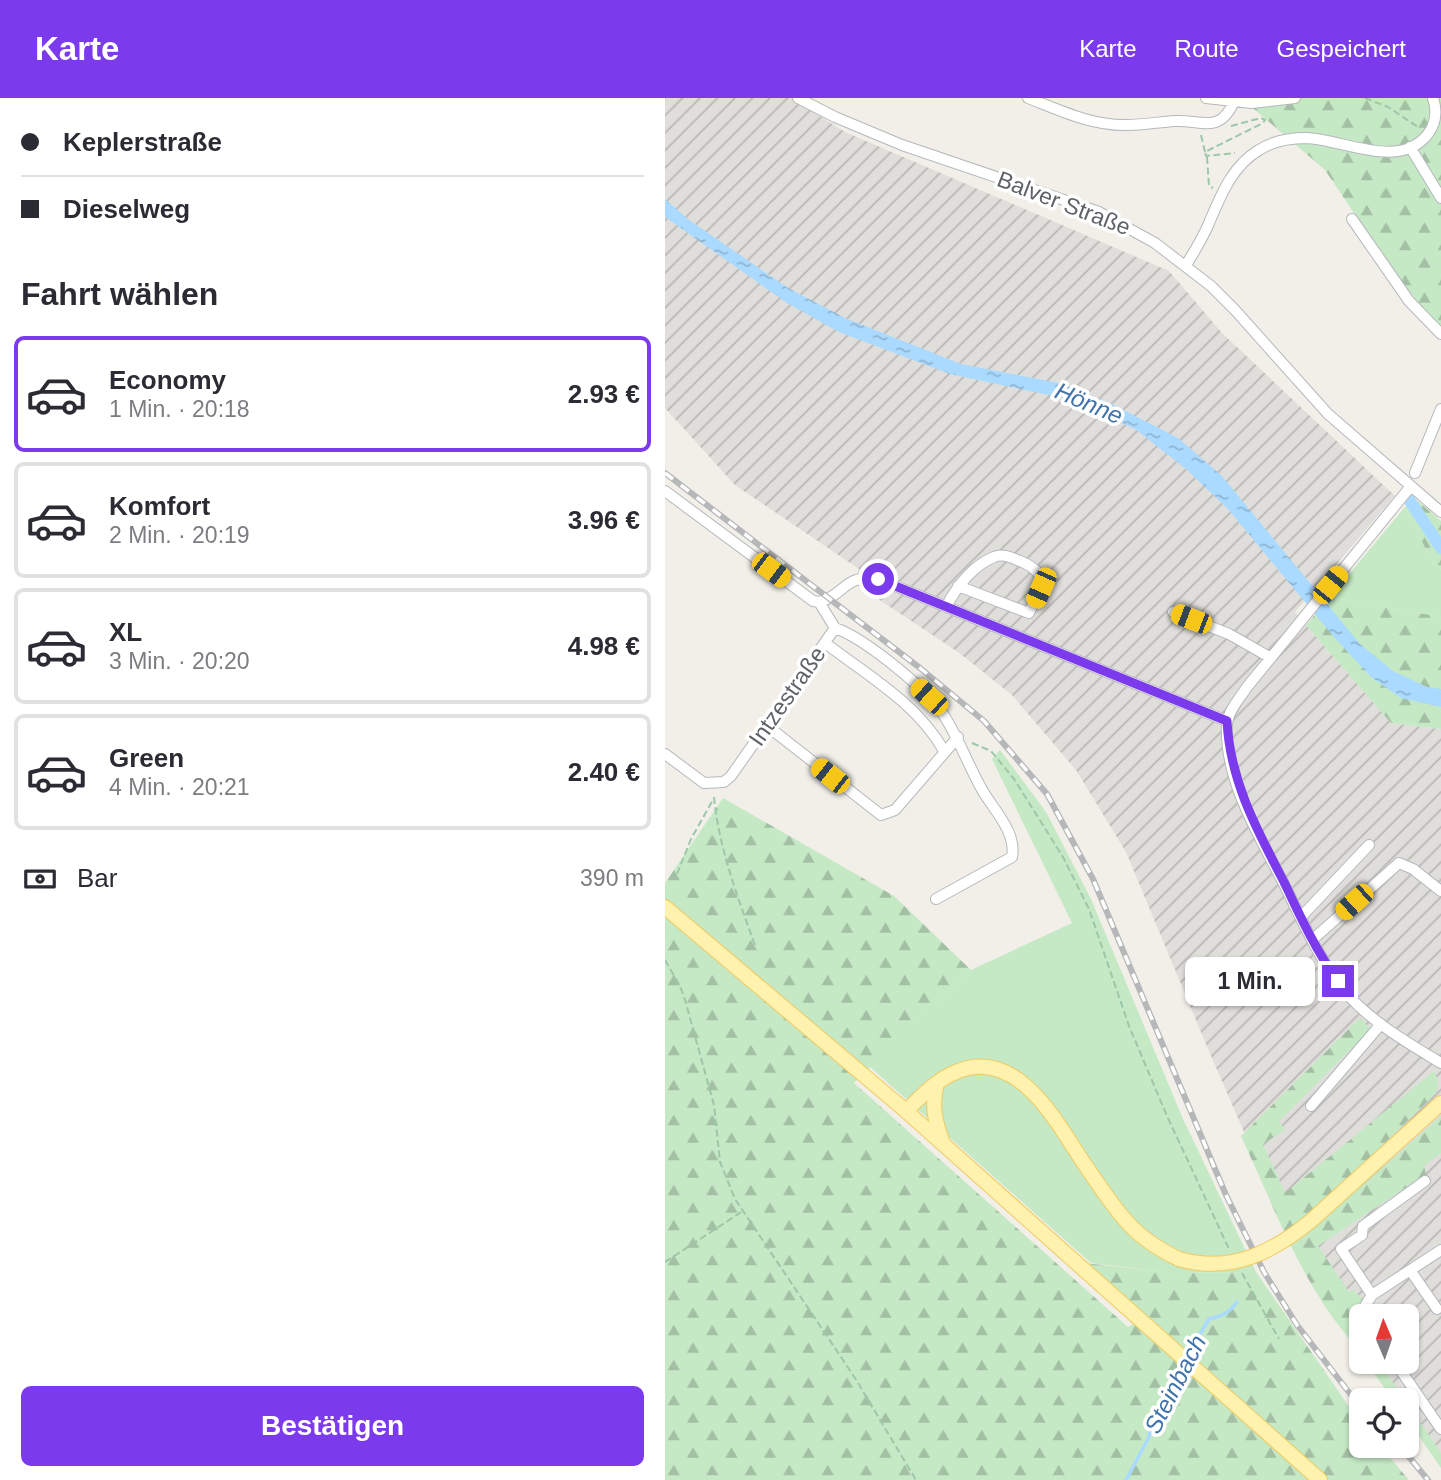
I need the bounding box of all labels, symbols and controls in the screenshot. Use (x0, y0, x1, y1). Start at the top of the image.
text: Karte (35, 30, 119, 67)
text: Karte (1079, 35, 1137, 62)
text: Route (1175, 35, 1239, 62)
text: Gespeichert (1277, 35, 1406, 62)
text: Keplerstraße (63, 127, 222, 157)
street label: Balver Straße (994, 166, 1134, 240)
text: Dieselweg (63, 194, 190, 224)
text: Fahrt wählen (21, 276, 218, 312)
icon: car (25, 363, 88, 426)
text: Economy (109, 365, 226, 395)
water label: Hönne (1051, 377, 1127, 429)
text: 2.93 € (568, 379, 640, 409)
text: 1 Min. · 20:18 (109, 396, 250, 422)
icon: car (25, 489, 88, 552)
text: Komfort (109, 491, 210, 521)
text: 3.96 € (568, 505, 640, 535)
text: 2 Min. · 20:19 (109, 522, 250, 548)
car (748, 549, 795, 591)
car (1309, 562, 1352, 608)
route start (862, 563, 894, 595)
car (1023, 565, 1060, 611)
car (1168, 602, 1215, 636)
icon: car (25, 615, 88, 678)
text: XL (109, 617, 142, 647)
text: 4.98 € (568, 631, 640, 661)
street label: Intzestraße (743, 641, 831, 751)
text: 3 Min. · 20:20 (109, 648, 250, 674)
car (907, 675, 952, 719)
icon: car (25, 741, 88, 804)
text: Green (109, 743, 184, 773)
car (807, 755, 854, 797)
text: 2.40 € (568, 757, 640, 787)
text: 4 Min. · 20:21 (109, 774, 250, 800)
icon: cash (21, 860, 59, 898)
text: Bar (77, 863, 117, 893)
text: 390 m (580, 865, 644, 891)
car (1332, 880, 1377, 924)
callout: 1 Min. (1184, 956, 1313, 1006)
route end (1322, 965, 1354, 997)
text: 1 Min. (1217, 968, 1283, 994)
north arrow (1349, 1304, 1419, 1374)
map controls (1349, 1304, 1419, 1458)
water label: Steinbach (1139, 1330, 1211, 1438)
button: Bestätigen (21, 1386, 644, 1466)
button: locate (1349, 1388, 1419, 1458)

